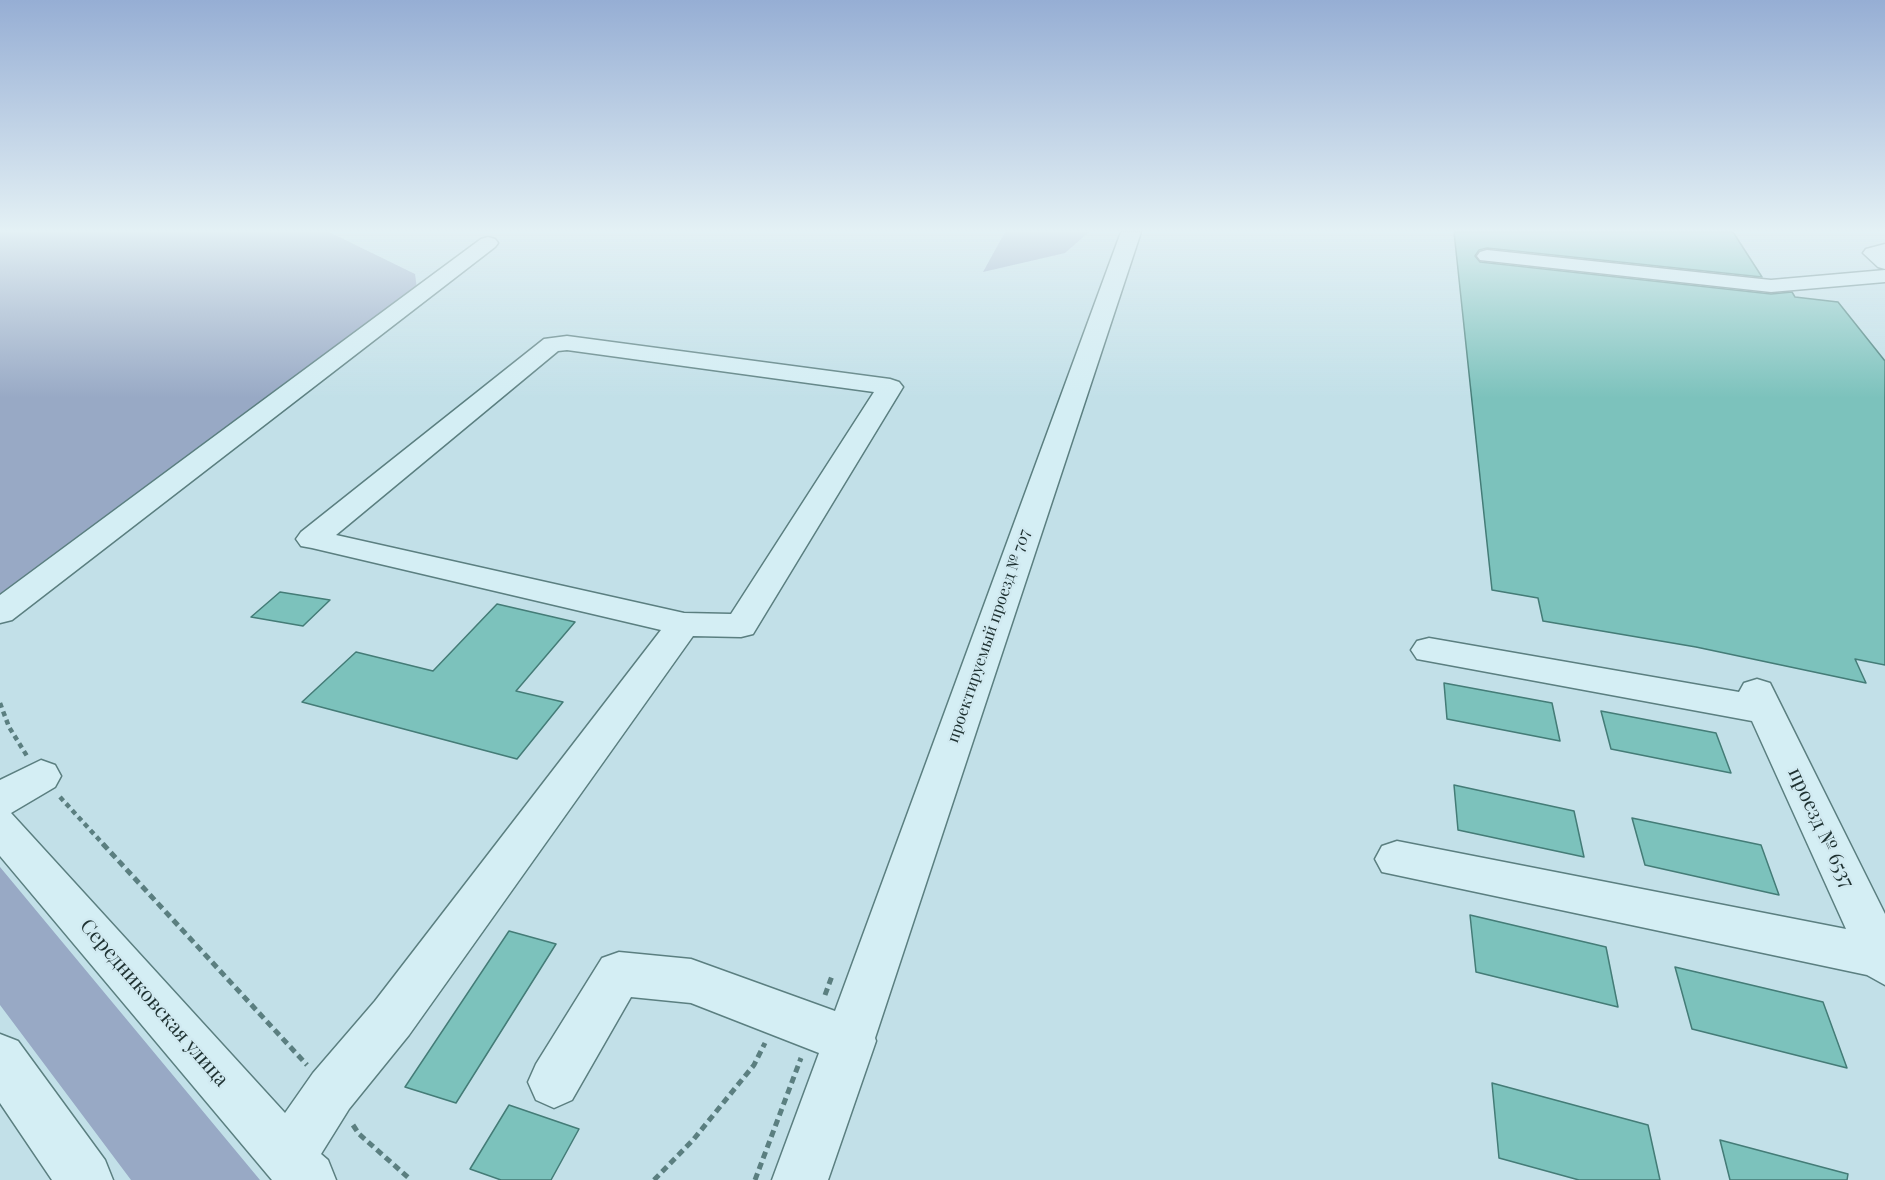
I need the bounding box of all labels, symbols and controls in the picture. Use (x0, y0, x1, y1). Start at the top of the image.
street label: проектируемый проезд № 707 (943, 527, 1035, 745)
street label: проезд № 6537 (1783, 764, 1859, 892)
street label: Середниковская улица (75, 914, 233, 1092)

